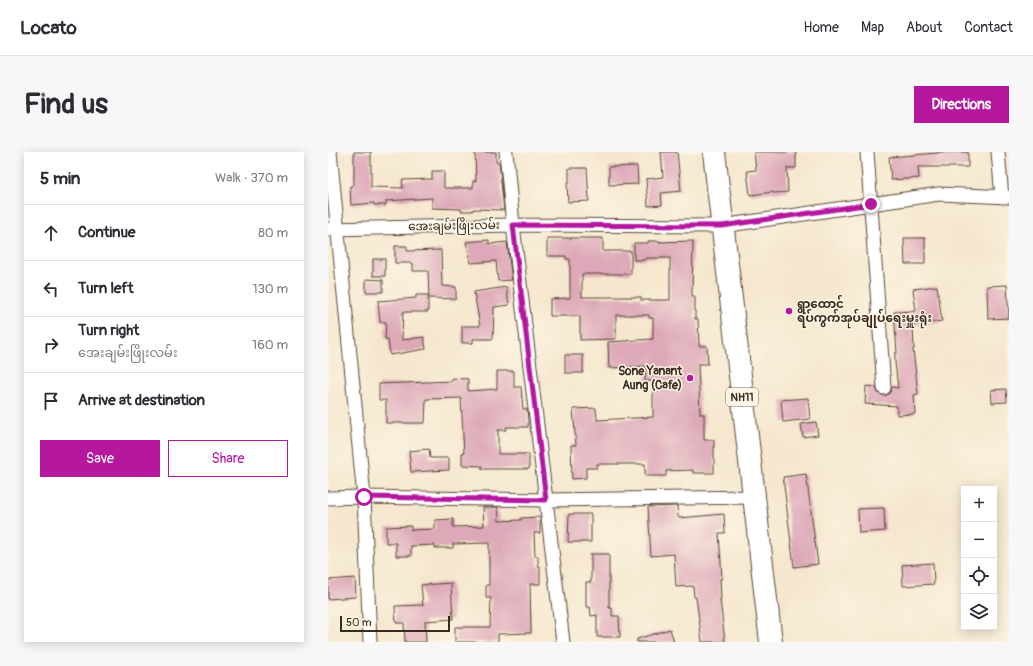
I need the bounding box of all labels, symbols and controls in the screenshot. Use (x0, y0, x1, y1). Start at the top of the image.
text: Locato (20, 16, 77, 40)
text: Home (804, 19, 839, 36)
text: Map (861, 19, 884, 36)
text: About (906, 19, 942, 36)
text: Contact (964, 19, 1013, 36)
button: Directions (914, 86, 1009, 123)
text: Find us (24, 87, 108, 122)
text: 5 min (40, 168, 80, 189)
text: Walk · 370 m (215, 170, 288, 186)
route end (862, 195, 880, 213)
street label: အေးချမ်းဖြိုးလမ်း (408, 216, 500, 236)
icon: ahead (40, 222, 62, 244)
text: Continue (78, 223, 136, 242)
text: 80 m (258, 225, 288, 241)
icon: left (40, 278, 62, 300)
text: Turn left (78, 279, 134, 298)
text: 130 m (252, 281, 288, 297)
place label: ရွာထောင် ရပ်ကွက်အုပ်ချုပ်ရေးမှူးရုံး (797, 294, 932, 329)
marker: ရွာထောင် ရပ်ကွက်အုပ်ချုပ်ရေးမှူးရုံး (784, 306, 794, 316)
text: Turn right (78, 321, 139, 340)
icon: right (40, 334, 62, 356)
text: 160 m (252, 337, 288, 353)
text: အေးချမ်းဖြိုးလမ်း (78, 345, 177, 361)
place label: Sone Yanant Aung (Cafe) (618, 364, 683, 393)
marker: Sone Yanant Aung (Cafe) (685, 373, 695, 383)
road number: NH11 (726, 388, 758, 406)
icon: arrive (40, 390, 62, 412)
text: Arrive at destination (78, 391, 205, 410)
button: Save (40, 440, 160, 477)
button: Share (168, 440, 288, 477)
map controls (961, 486, 997, 630)
button: + (961, 486, 997, 522)
route start (355, 488, 373, 506)
button: − (961, 522, 997, 558)
button: locate (961, 558, 997, 594)
button: layers (961, 594, 997, 630)
scale bar (340, 614, 450, 633)
text: 50 m (346, 616, 372, 629)

